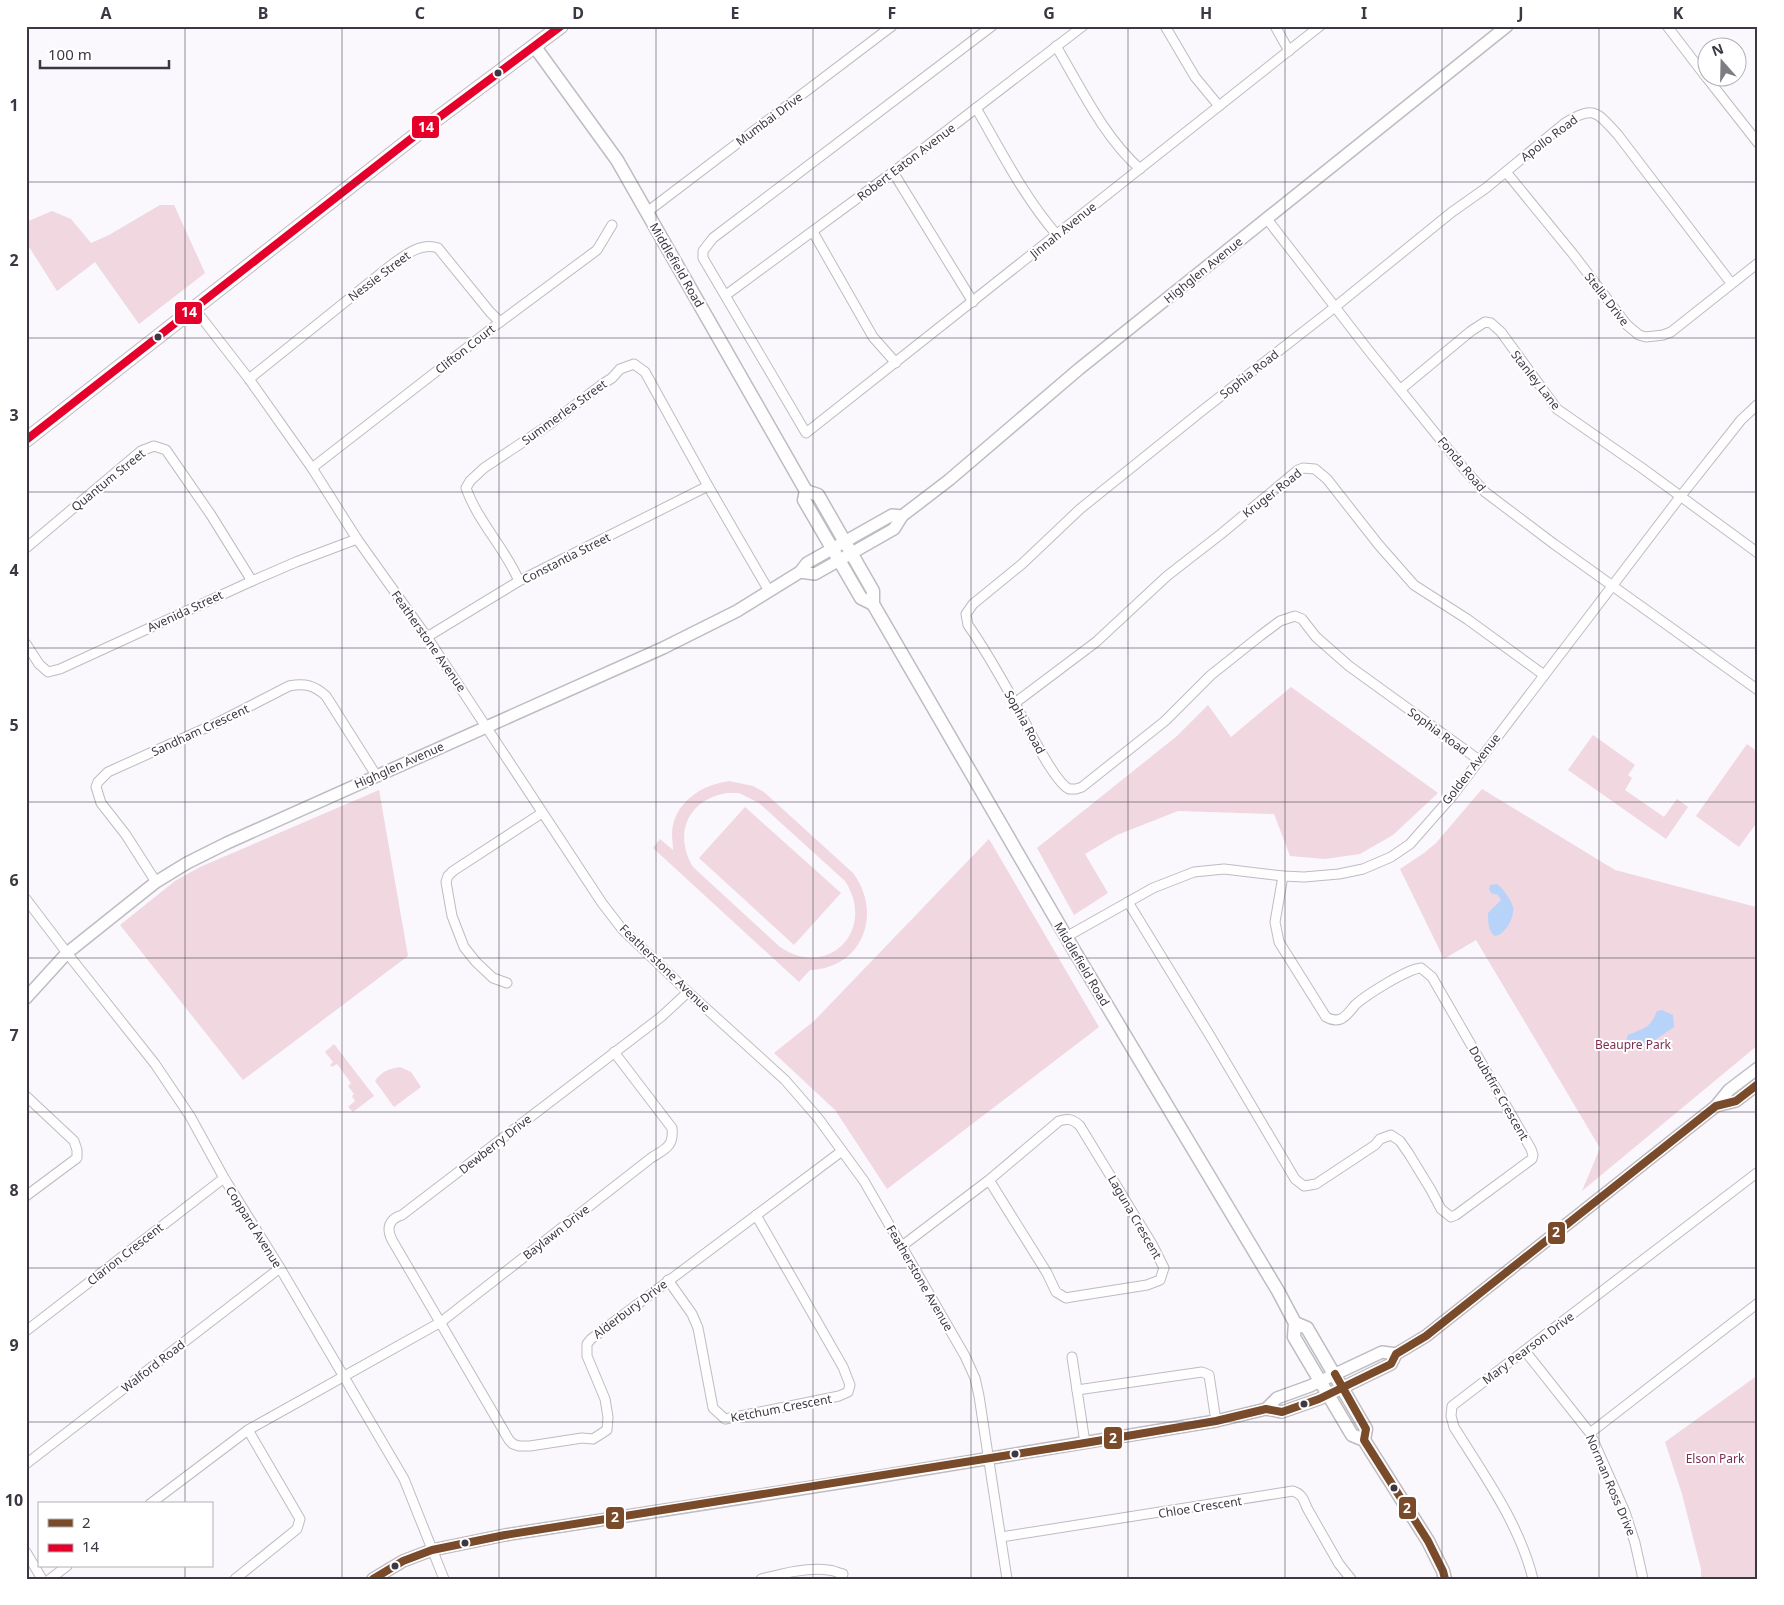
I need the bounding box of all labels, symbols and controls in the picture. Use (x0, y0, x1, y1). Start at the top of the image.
text: A (100, 2, 112, 24)
text: B (258, 2, 268, 24)
text: C (415, 2, 425, 24)
text: D (572, 2, 584, 24)
text: E (731, 2, 740, 24)
text: F (888, 2, 896, 24)
text: G (1043, 2, 1055, 24)
text: H (1200, 2, 1212, 24)
text: I (1361, 2, 1367, 24)
text: J (1516, 2, 1524, 24)
text: K (1673, 2, 1684, 24)
scale bar (40, 38, 169, 70)
north arrow (1696, 38, 1746, 88)
text: N (1709, 38, 1726, 60)
text: 100 m (48, 44, 92, 64)
unlabelled marker (493, 68, 503, 78)
street label: Mumbai Drive (732, 88, 806, 150)
text: 1 (9, 94, 19, 116)
street label: Apollo Road (1517, 111, 1581, 165)
line badge: 14 (411, 115, 440, 139)
text: 14 (418, 117, 434, 136)
street label: Robert Eaton Avenue (853, 119, 959, 205)
street label: Jinnah Avenue (1026, 198, 1100, 263)
street label: Middlefield Road (646, 220, 708, 310)
street label: Highglen Avenue (1160, 233, 1246, 307)
street label: Nessie Street (344, 247, 414, 305)
text: 2 (9, 249, 19, 271)
street label: Stella Drive (1581, 269, 1633, 329)
line badge: 14 (174, 301, 203, 325)
text: 14 (181, 302, 197, 321)
street label: Clifton Court (432, 320, 499, 378)
unlabelled marker (153, 332, 163, 342)
street label: Sophia Road (1216, 346, 1282, 402)
street label: Stanley Lane (1507, 347, 1565, 413)
street label: Summerlea Street (518, 375, 611, 449)
text: 3 (9, 404, 19, 426)
street label: Fonda Road (1434, 433, 1490, 495)
street label: Quantum Street (67, 444, 149, 515)
street label: Kruger Road (1239, 464, 1305, 522)
street label: Constantia Street (519, 528, 614, 588)
text: 4 (9, 559, 19, 581)
street label: Avenida Street (144, 586, 226, 636)
street label: Featherstone Avenue (388, 587, 471, 695)
street label: Sophia Road (1000, 687, 1050, 757)
street label: Sandham Crescent (149, 700, 252, 760)
street label: Sophia Road (1405, 703, 1471, 759)
text: 5 (9, 714, 19, 736)
street label: Golden Avenue (1438, 730, 1504, 808)
street label: Highglen Avenue (351, 737, 447, 792)
text: 6 (9, 869, 19, 891)
street label: Middlefield Road (1050, 919, 1114, 1009)
street label: Featherstone Avenue (616, 920, 714, 1016)
text: 7 (9, 1024, 19, 1046)
park label: Beaupre Park (1595, 1036, 1672, 1053)
street label: Doubtfire Crescent (1465, 1043, 1533, 1144)
street label: Dewberry Drive (455, 1110, 535, 1178)
street label: Laguna Crescent (1104, 1172, 1166, 1263)
text: 8 (9, 1179, 19, 1201)
street label: Coppard Avenue (222, 1183, 286, 1271)
street label: Baylawn Drive (519, 1200, 593, 1263)
street label: Clarion Crescent (83, 1218, 167, 1289)
line badge: 2 (1547, 1221, 1566, 1245)
street label: Featherstone Avenue (883, 1222, 957, 1334)
text: 2 (1552, 1222, 1560, 1241)
street label: Alderbury Drive (590, 1275, 671, 1342)
street label: Mary Pearson Drive (1479, 1308, 1578, 1388)
text: 9 (9, 1334, 19, 1356)
street label: Walford Road (118, 1336, 188, 1396)
street label: Ketchum Crescent (729, 1390, 834, 1426)
unlabelled marker (1299, 1399, 1309, 1409)
line badge: 2 (1103, 1426, 1123, 1450)
text: 2 (1109, 1428, 1117, 1447)
street label: Norman Ross Drive (1582, 1432, 1640, 1539)
unlabelled marker (1010, 1449, 1020, 1459)
park label: Elson Park (1686, 1450, 1745, 1467)
unlabelled marker (1389, 1483, 1399, 1493)
text: 10 (5, 1489, 23, 1511)
street label: Chloe Crescent (1157, 1492, 1244, 1522)
line badge: 2 (1398, 1496, 1417, 1520)
text: 2 (1403, 1498, 1411, 1517)
legend (38, 1502, 212, 1568)
line badge: 2 (605, 1506, 625, 1530)
text: 2 (611, 1507, 619, 1526)
text: 2 (82, 1512, 91, 1532)
text: 14 (82, 1536, 100, 1556)
unlabelled marker (460, 1538, 470, 1548)
unlabelled marker (390, 1561, 400, 1571)

